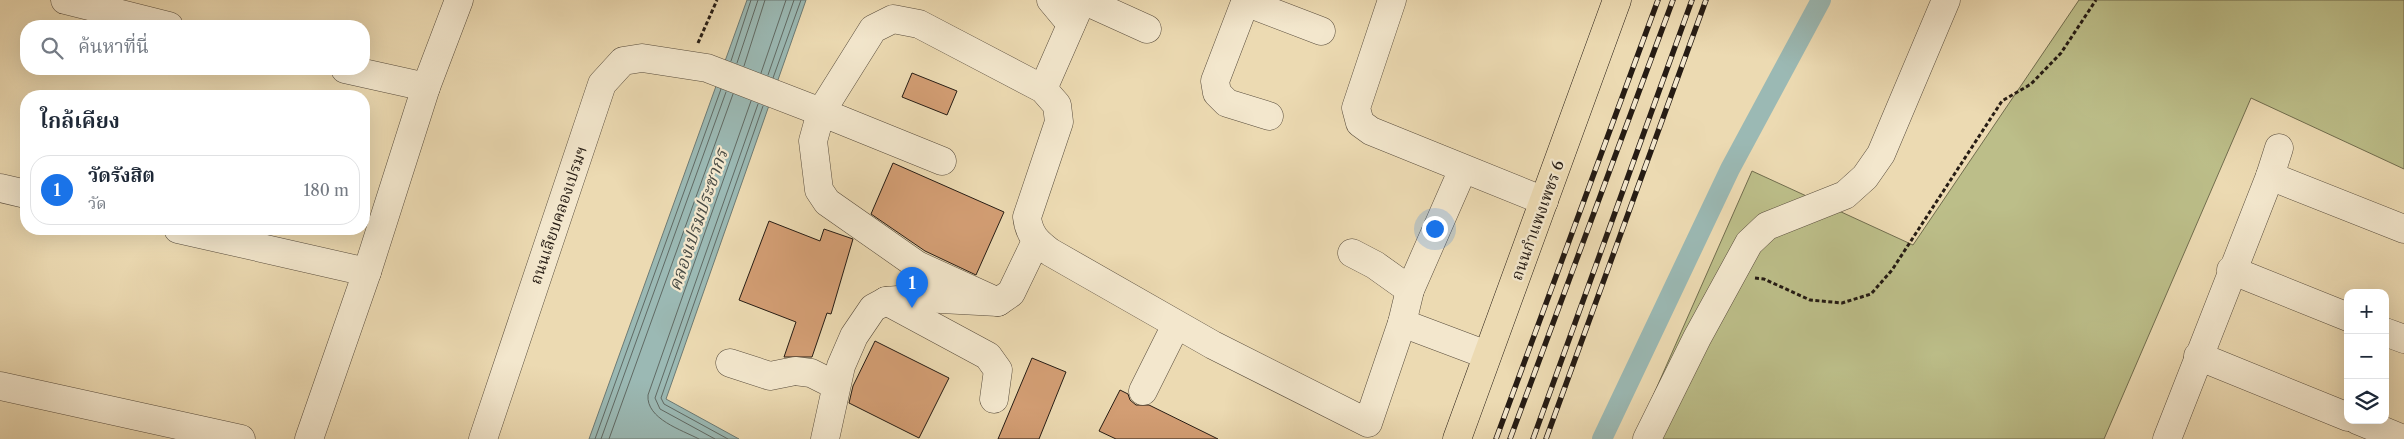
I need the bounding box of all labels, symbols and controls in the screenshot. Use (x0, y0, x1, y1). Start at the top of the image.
search box (20, 20, 370, 75)
icon: search (38, 34, 66, 62)
text: ค้นหาที่นี่ (78, 35, 149, 58)
text: ใกล้เคียง (40, 108, 120, 133)
street label: ถนนเลียบคลองเปรมฯ (525, 143, 591, 287)
water label: คลองเปรมประชากร (663, 144, 733, 294)
street label: ถนนกำแพงเพชร 6 (1506, 157, 1568, 283)
text: วัดรังสิต (88, 164, 155, 187)
text: 1 (53, 180, 61, 200)
text: 180 m (303, 180, 349, 200)
text: วัด (88, 193, 107, 213)
your location (1422, 216, 1448, 242)
pin: 1 (896, 267, 928, 308)
map controls (2344, 289, 2389, 424)
button: + (2344, 289, 2389, 334)
button: − (2344, 334, 2389, 379)
button: layers (2344, 379, 2389, 424)

